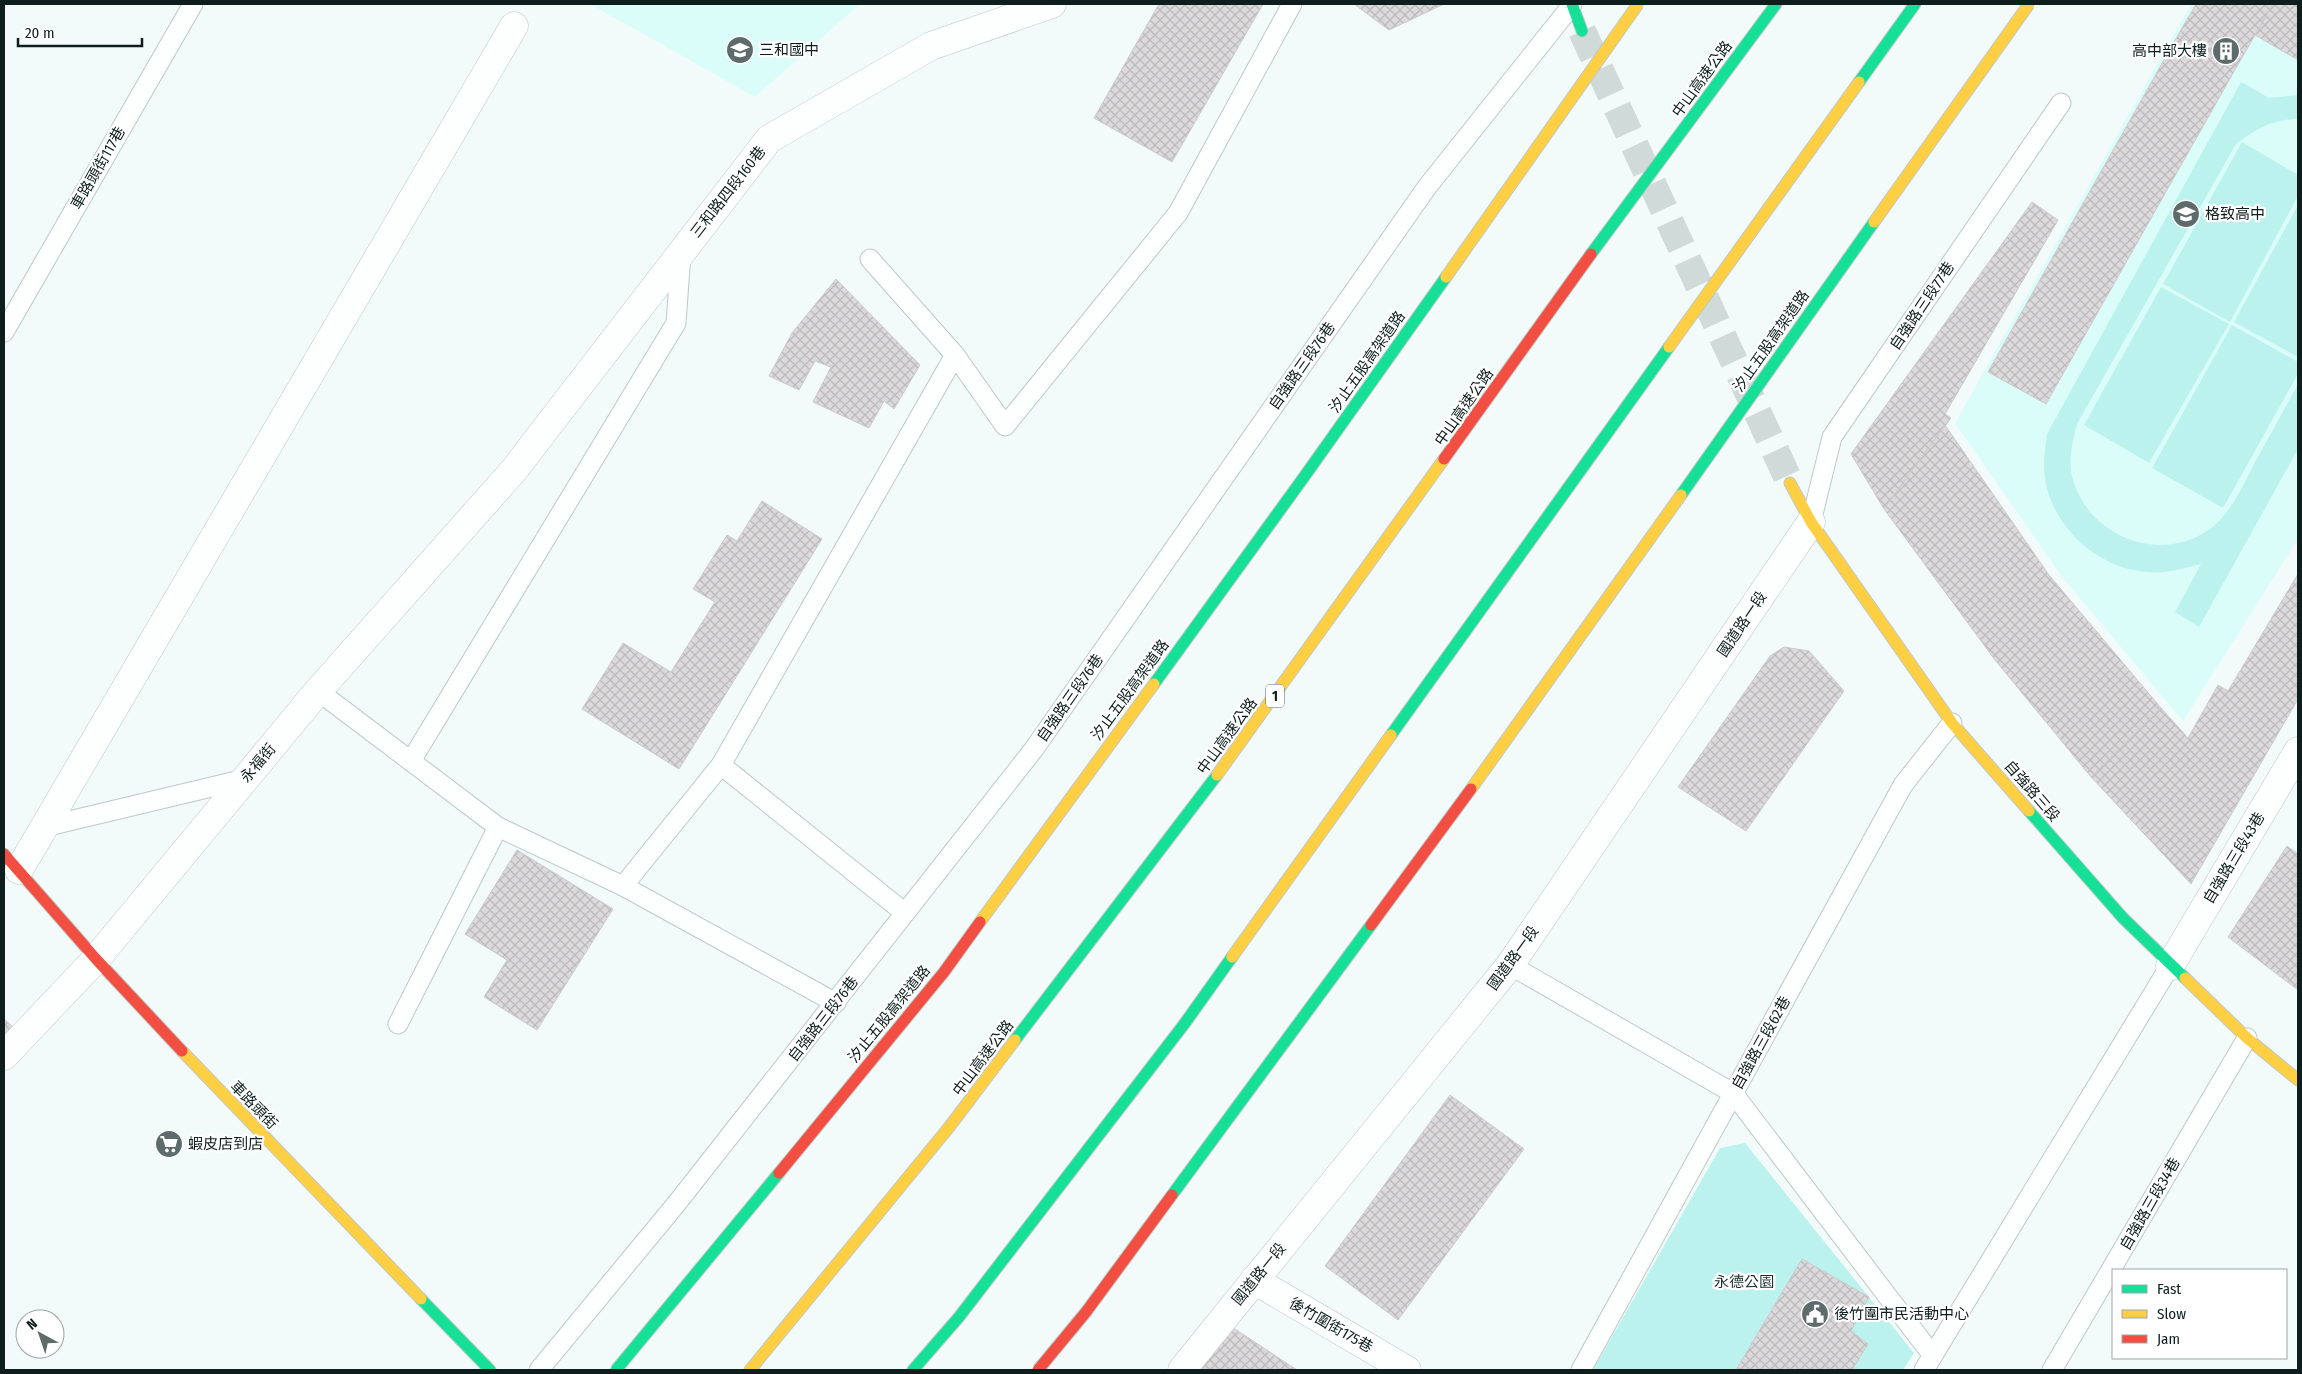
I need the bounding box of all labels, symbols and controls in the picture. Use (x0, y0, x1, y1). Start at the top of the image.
scale bar (18, 15, 141, 47)
text: 20 m (25, 24, 55, 42)
school or university icon: 三和國中 (725, 35, 755, 65)
building icon: 高中部大樓 (2211, 36, 2241, 66)
street label: 中山高速公路 (1668, 37, 1736, 121)
place label: 三和國中 (759, 41, 819, 59)
place label: 高中部大樓 (2132, 42, 2207, 60)
street label: 車路頭街117巷 (67, 123, 129, 213)
street label: 三和路四段160巷 (687, 143, 769, 241)
school or university icon: 格致高中 (2171, 199, 2201, 229)
place label: 格致高中 (2205, 205, 2265, 223)
street label: 自強路三段77巷 (1886, 259, 1958, 353)
street label: 汐止五股高架道路 (1729, 287, 1813, 395)
street label: 汐止五股高架道路 (1325, 308, 1409, 416)
street label: 自強路三段76巷 (1265, 319, 1339, 413)
street label: 中山高速公路 (1431, 365, 1497, 449)
street label: 國道路一段 (1714, 588, 1770, 660)
street label: 汐止五股高架道路 (1087, 636, 1173, 744)
street label: 自強路三段76巷 (1033, 651, 1107, 745)
road number: 1 (1266, 684, 1284, 708)
street label: 中山高速公路 (1193, 694, 1261, 778)
street label: 永福街 (237, 740, 279, 786)
street label: 自強路三段 (2001, 757, 2063, 825)
street label: 自強路三段43巷 (2200, 809, 2268, 907)
street label: 國道路一段 (1484, 922, 1542, 994)
street label: 汐止五股高架道路 (844, 962, 934, 1066)
street label: 自強路三段76巷 (784, 973, 862, 1065)
street label: 自強路三段62巷 (1728, 993, 1794, 1093)
street label: 中山高速公路 (949, 1017, 1017, 1099)
street label: 車路頭街 (227, 1077, 281, 1133)
supermarket icon: 蝦皮店到店 (154, 1129, 184, 1159)
place label: 蝦皮店到店 (188, 1135, 263, 1153)
street label: 自強路三段34巷 (2116, 1154, 2184, 1254)
street label: 國道路一段 (1228, 1239, 1290, 1309)
legend (2112, 1269, 2287, 1359)
park label: 永德公園 (1714, 1273, 1774, 1291)
text: Fast (2157, 1280, 2181, 1298)
street label: 後竹圍街175巷 (1286, 1294, 1376, 1356)
public building icon: 後竹圍市民活動中心 (1800, 1299, 1830, 1329)
place label: 後竹圍市民活動中心 (1834, 1305, 1969, 1323)
text: Slow (2157, 1305, 2186, 1323)
north arrow (15, 1309, 65, 1359)
text: N (23, 1315, 41, 1334)
text: Jam (2157, 1330, 2180, 1348)

